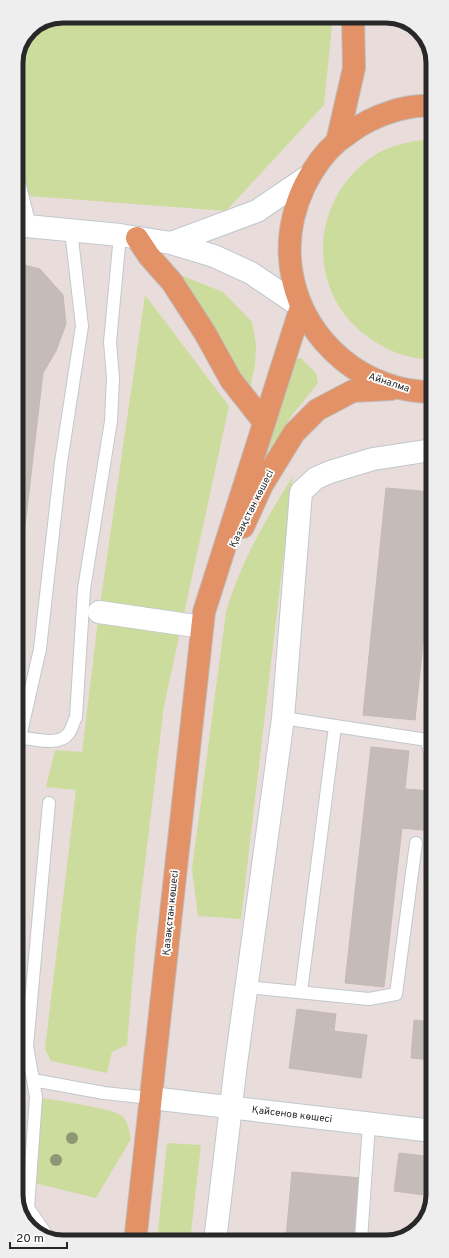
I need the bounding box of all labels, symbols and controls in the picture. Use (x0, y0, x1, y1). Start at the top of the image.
street label: Айналма (367, 370, 411, 396)
street label: Қазақстан көшесі (227, 468, 277, 550)
street label: Қазақстан көшесі (160, 870, 182, 956)
street label: Қайсенов көшесі (251, 1104, 333, 1126)
scale bar (10, 1224, 67, 1250)
text: 20 m (16, 1231, 44, 1247)

